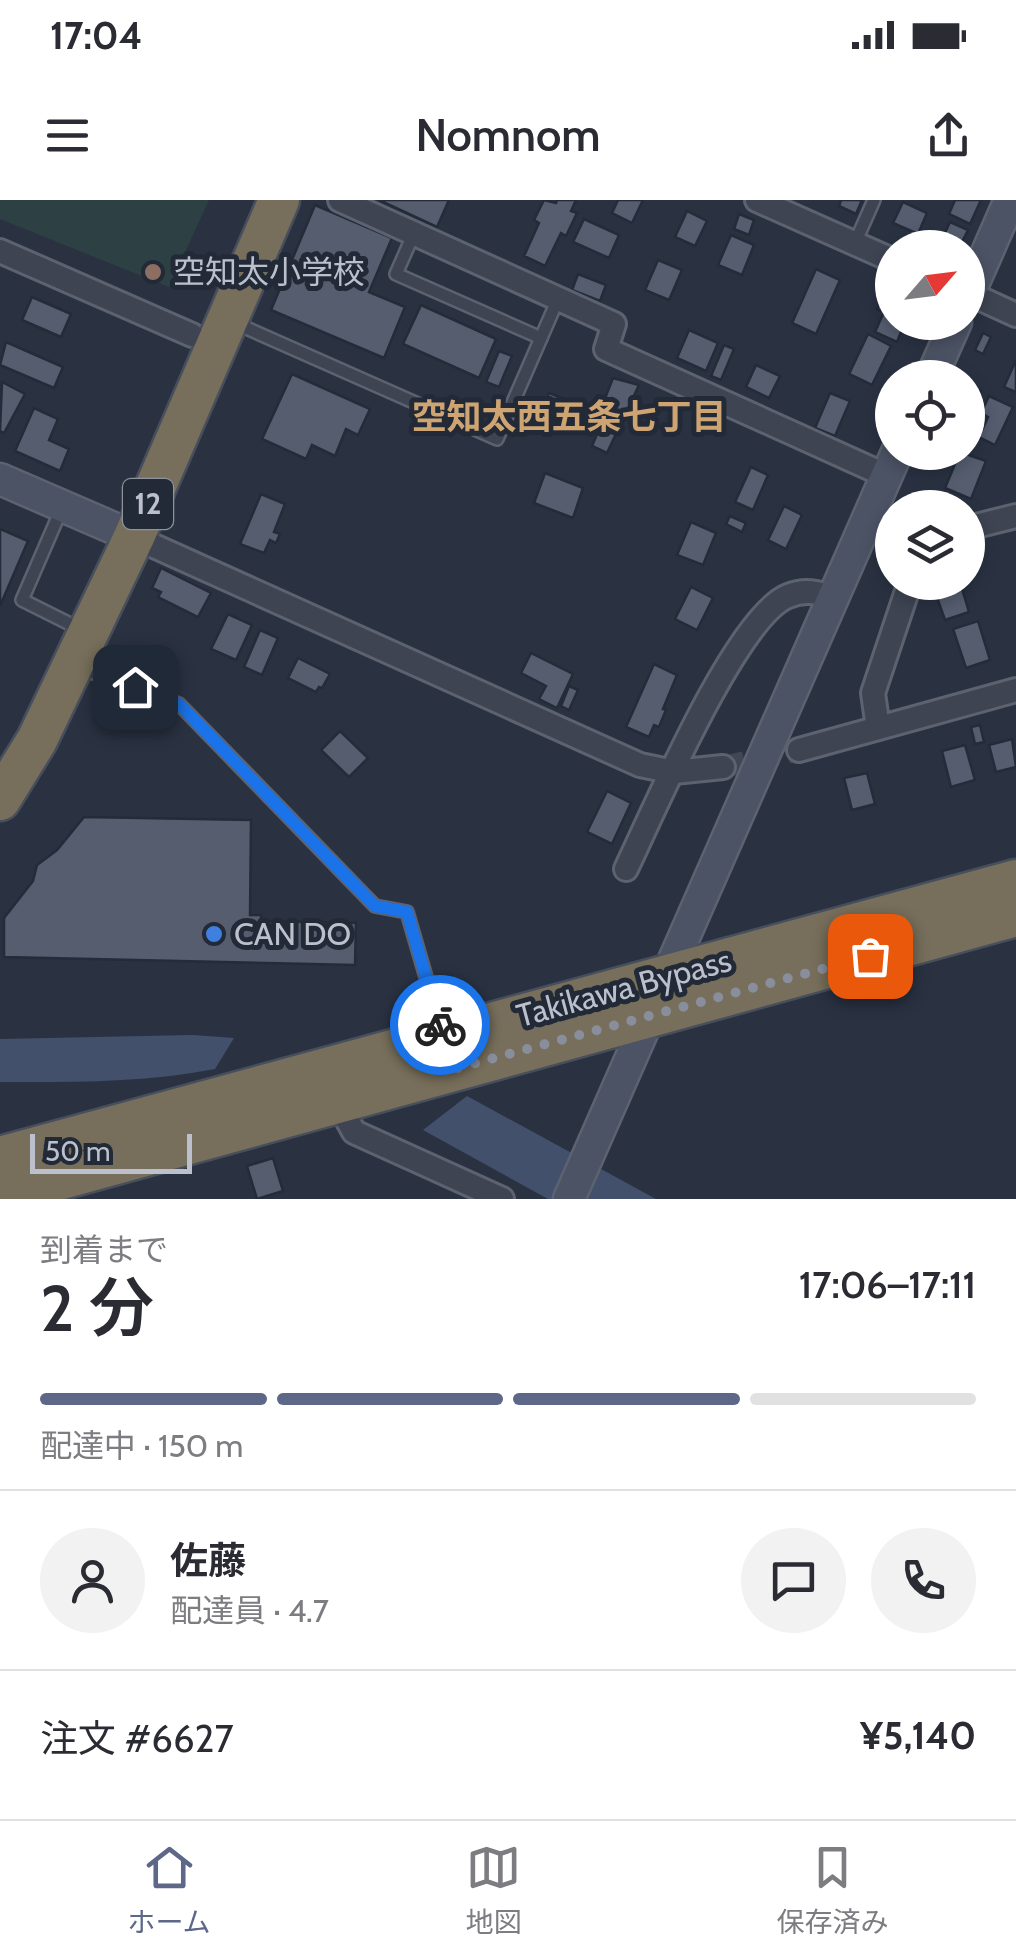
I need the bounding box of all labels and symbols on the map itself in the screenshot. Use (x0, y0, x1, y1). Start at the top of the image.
north arrow (875, 230, 985, 340)
place label: 空知太小学校 (173, 252, 365, 291)
marker: 空知太小学校 (142, 261, 164, 283)
district label: 空知太西五条七丁目 (411, 395, 727, 438)
road number: 12 (123, 479, 173, 529)
pin (93, 645, 178, 730)
place label: CAN DO (234, 914, 351, 953)
pin (828, 914, 913, 999)
marker: CAN DO (203, 923, 225, 945)
street label: Takikawa Bypass (512, 940, 735, 1035)
courier (390, 975, 490, 1075)
scale bar (30, 1129, 192, 1174)

